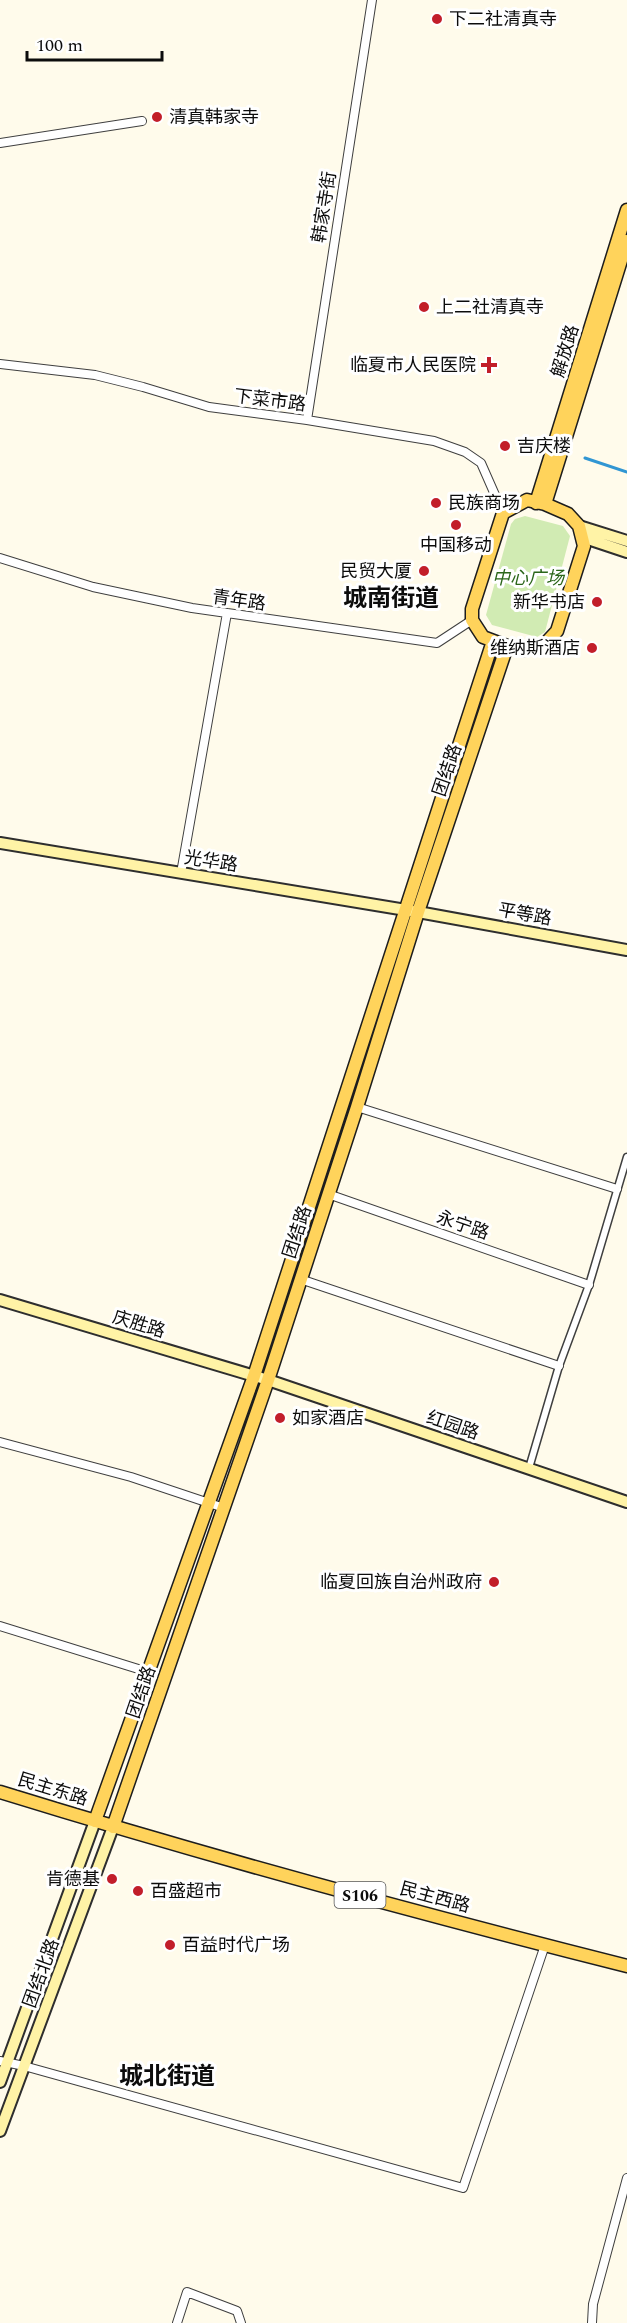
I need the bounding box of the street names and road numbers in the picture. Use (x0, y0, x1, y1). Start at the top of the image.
street label: 韩家寺街 (306, 169, 343, 245)
street label: 解放路 (545, 321, 586, 381)
street label: 下菜市路 (233, 383, 307, 418)
street label: 青年路 (210, 583, 268, 618)
street label: 团结路 (426, 740, 469, 800)
street label: 光华路 (182, 844, 240, 879)
street label: 平等路 (496, 897, 554, 932)
street label: 团结路 (276, 1202, 319, 1262)
street label: 永宁路 (433, 1204, 493, 1247)
street label: 庆胜路 (109, 1304, 169, 1345)
street label: 红园路 (423, 1404, 483, 1447)
street label: 团结路 (120, 1662, 163, 1722)
street label: 民主东路 (14, 1766, 91, 1813)
street label: 民主西路 (397, 1875, 473, 1920)
road number: S106 (334, 1882, 386, 1908)
street label: 团结北路 (16, 1935, 66, 2012)

